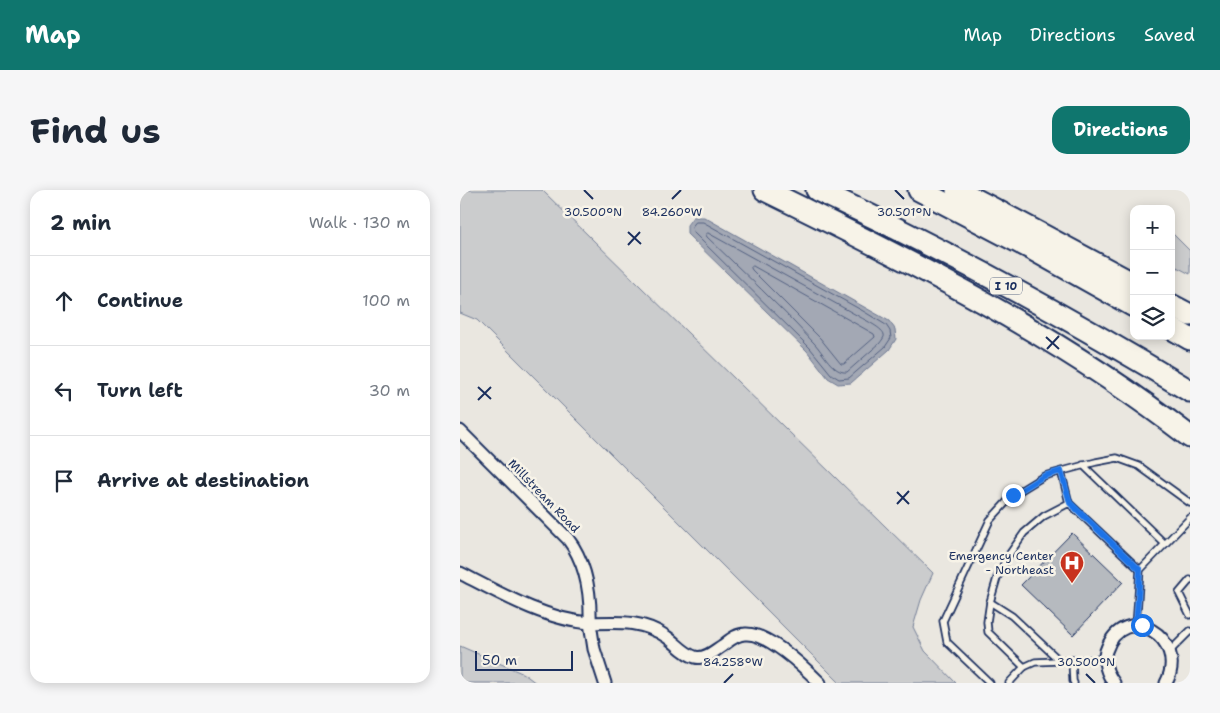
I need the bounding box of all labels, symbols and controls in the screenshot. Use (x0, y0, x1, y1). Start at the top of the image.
text: Map (25, 19, 81, 51)
text: Map (964, 23, 1002, 47)
text: Directions (1030, 23, 1116, 47)
text: Saved (1144, 23, 1195, 47)
button: Directions (1052, 106, 1190, 154)
text: Find us (30, 107, 161, 154)
text: 30.500°N (564, 204, 622, 220)
text: 84.260°W (642, 204, 702, 220)
text: 30.501°N (877, 204, 931, 220)
map controls (1130, 205, 1175, 340)
button: + (1130, 205, 1175, 250)
text: 2 min (50, 209, 111, 237)
text: Walk · 130 m (309, 212, 410, 233)
button: − (1130, 250, 1175, 295)
road number: I 10 (990, 278, 1022, 294)
icon: ahead (50, 287, 78, 315)
text: Continue (97, 288, 183, 313)
text: 100 m (362, 290, 410, 311)
button: layers (1130, 295, 1175, 340)
icon: left (50, 377, 78, 405)
text: Turn left (97, 378, 183, 403)
text: 30 m (369, 380, 410, 401)
street label: Millstream Road (505, 456, 584, 537)
icon: arrive (50, 467, 78, 495)
text: Arrive at destination (97, 468, 309, 493)
route end (1002, 484, 1025, 507)
place label: Emergency Center - Northeast (949, 548, 1054, 578)
hospital icon: Emergency Center - Northeast (1059, 550, 1085, 584)
route start (1131, 614, 1154, 637)
scale bar (475, 648, 572, 671)
text: 50 m (482, 651, 517, 669)
text: 84.258°W (703, 654, 763, 670)
text: 30.500°N (1057, 654, 1115, 670)

